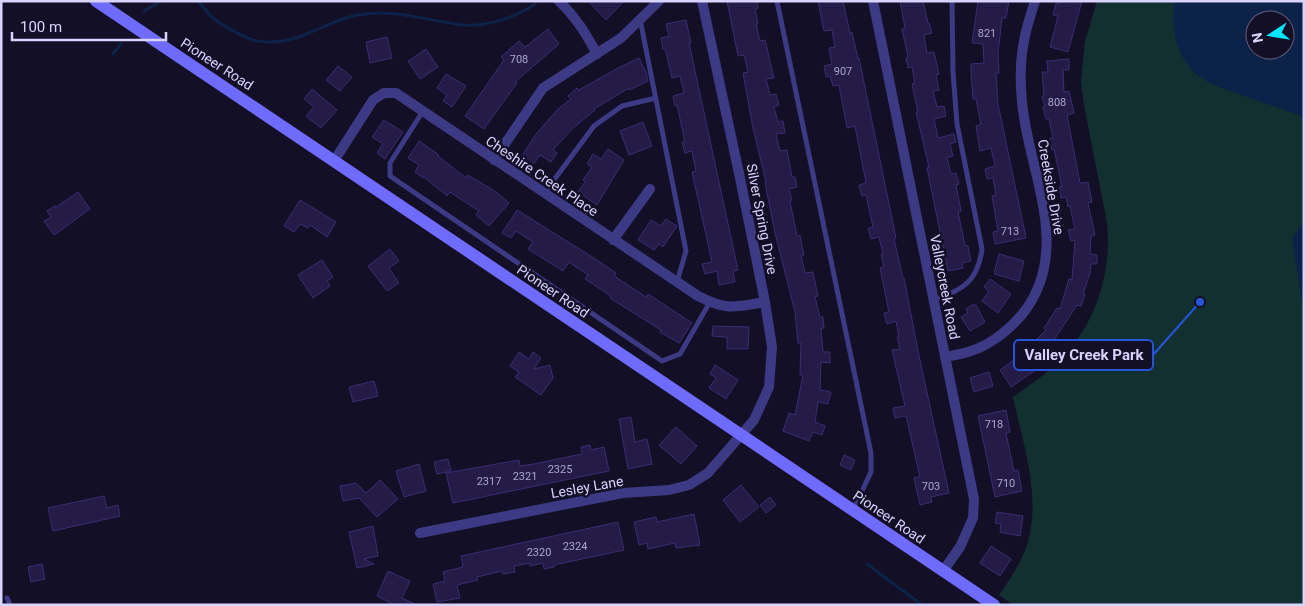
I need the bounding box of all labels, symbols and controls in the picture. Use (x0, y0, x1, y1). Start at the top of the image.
scale bar (12, 10, 166, 42)
north arrow (1245, 10, 1295, 60)
text: 100 m (20, 18, 62, 36)
house number: 821 (978, 27, 996, 40)
text: N (1248, 31, 1266, 44)
street label: Pioneer Road (178, 35, 256, 93)
house number: 708 (510, 53, 528, 66)
house number: 907 (834, 65, 852, 78)
house number: 808 (1048, 96, 1066, 109)
street label: Cheshire Creek Place (483, 133, 601, 219)
street label: Creekside Drive (1035, 138, 1067, 236)
street label: Silver Spring Drive (743, 162, 781, 276)
house number: 713 (1001, 225, 1019, 238)
street label: Valleycreek Road (927, 233, 963, 341)
street label: Pioneer Road (514, 261, 592, 321)
callout: Valley Creek Park (1014, 340, 1153, 370)
text: Valley Creek Park (1025, 346, 1144, 364)
house number: 718 (985, 418, 1003, 431)
house number: 2325 (548, 463, 572, 476)
house number: 2321 (513, 470, 537, 483)
street label: Lesley Lane (549, 473, 625, 501)
house number: 2317 (477, 475, 501, 488)
house number: 710 (997, 477, 1015, 490)
house number: 703 (922, 480, 940, 493)
street label: Pioneer Road (850, 487, 928, 547)
house number: 2324 (563, 540, 587, 553)
house number: 2320 (527, 546, 551, 559)

